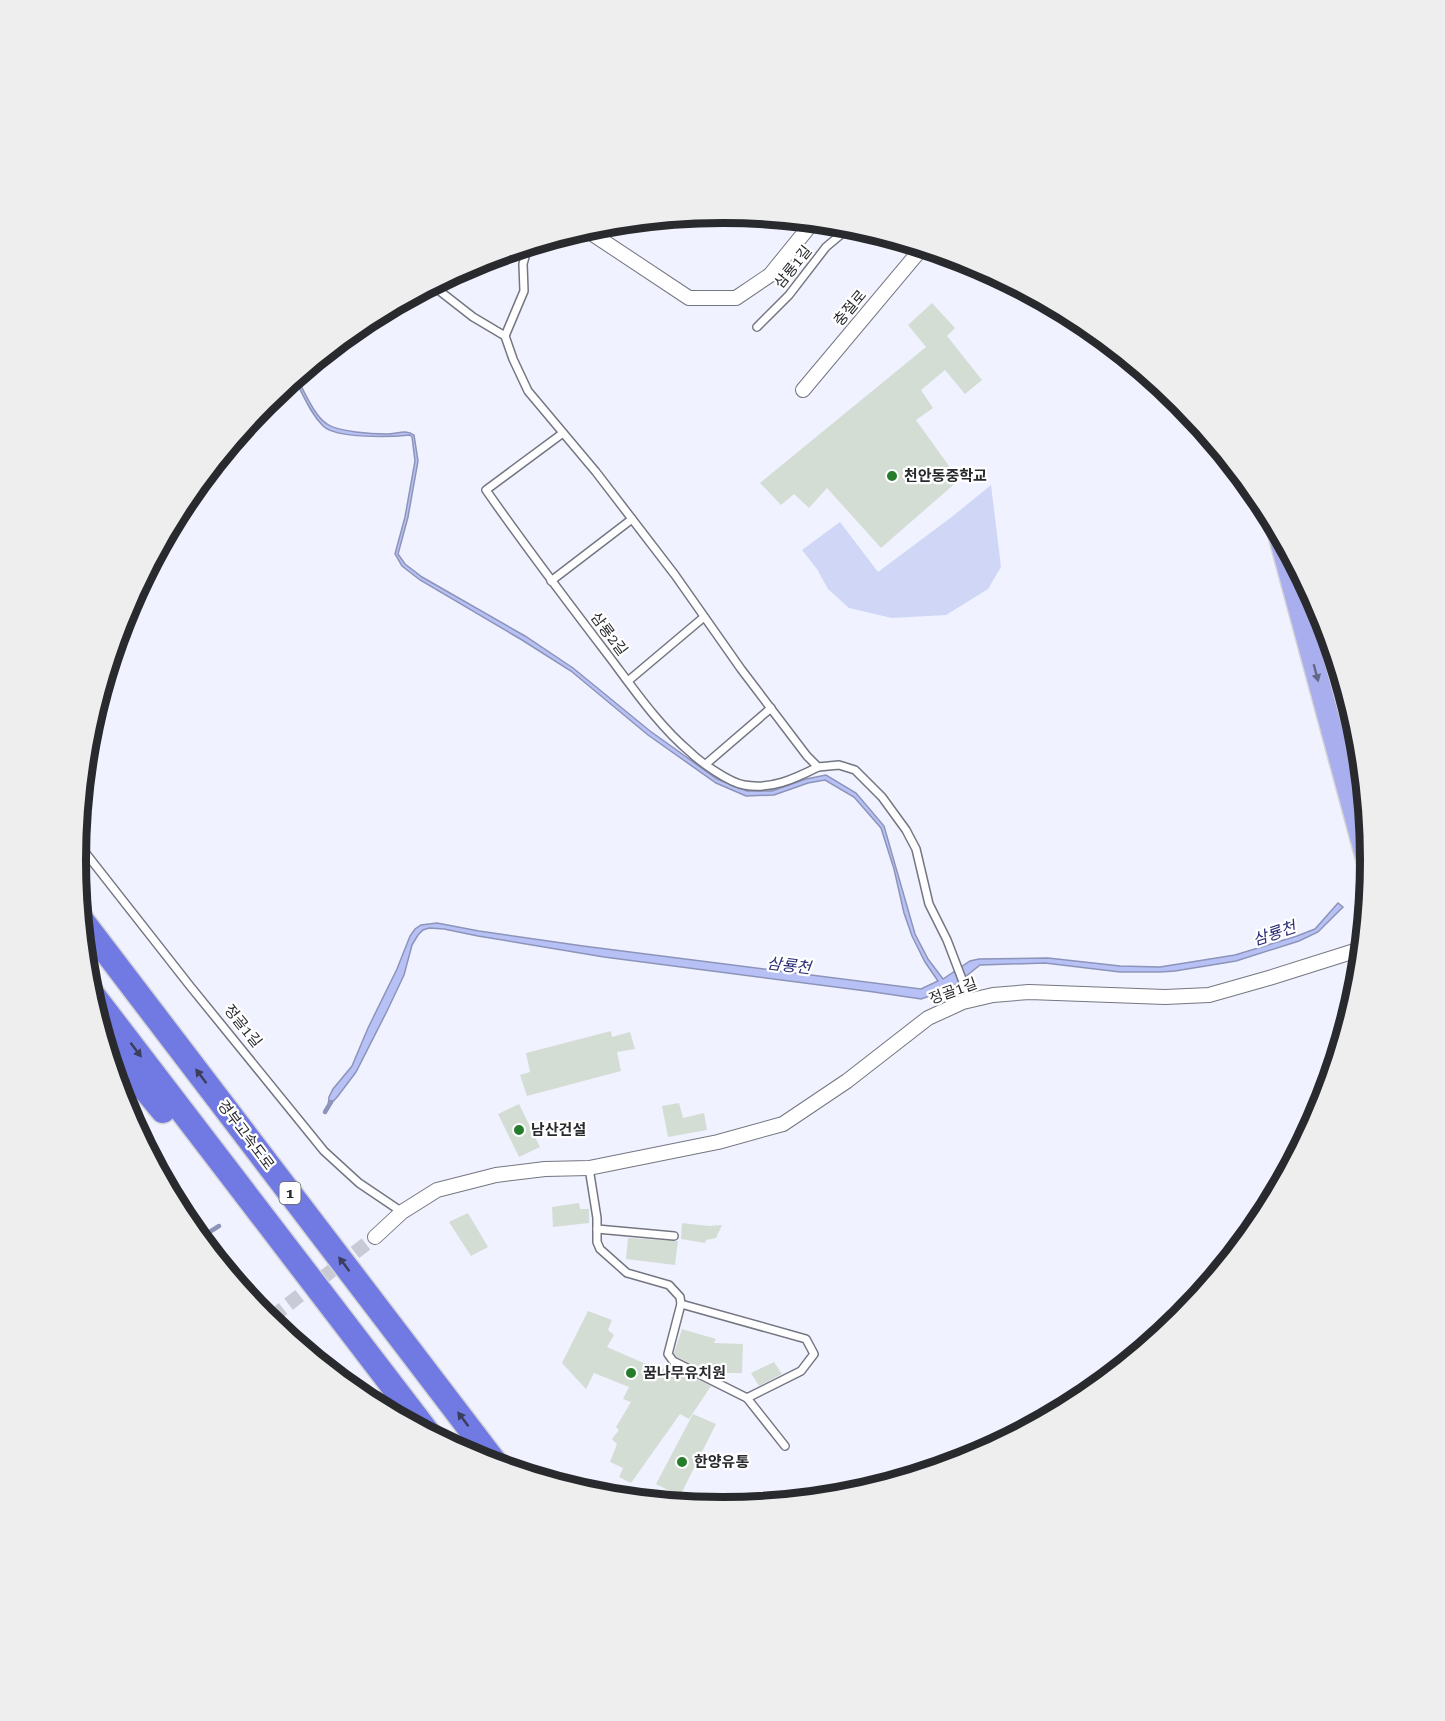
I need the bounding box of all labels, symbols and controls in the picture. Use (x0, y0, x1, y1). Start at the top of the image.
street label: 삼룡1길 (770, 242, 816, 292)
street label: 충절로 (830, 286, 870, 330)
place label: 천안동중학교 (904, 467, 987, 485)
marker: 천안동중학교 (885, 469, 899, 483)
street label: 삼룡2길 (587, 609, 631, 659)
one-way arrow (1312, 664, 1322, 682)
water label: 삼룡천 (1250, 917, 1300, 950)
water label: 삼룡천 (766, 953, 814, 978)
street label: 정골1길 (927, 974, 979, 1008)
street label: 정골1길 (220, 1001, 266, 1051)
one-way arrow (129, 1042, 141, 1057)
one-way arrow (194, 1068, 207, 1084)
street label: 경부고속도로 (214, 1097, 278, 1173)
place label: 남산건설 (531, 1121, 586, 1139)
marker: 남산건설 (512, 1123, 526, 1137)
road number: 1 (280, 1182, 300, 1204)
one-way arrow (339, 1257, 351, 1272)
place label: 꿈나무유치원 (643, 1364, 726, 1382)
marker: 꿈나무유치원 (624, 1366, 638, 1380)
one-way arrow (457, 1412, 469, 1427)
place label: 한양유통 (694, 1453, 749, 1471)
marker: 한양유통 (675, 1455, 689, 1469)

